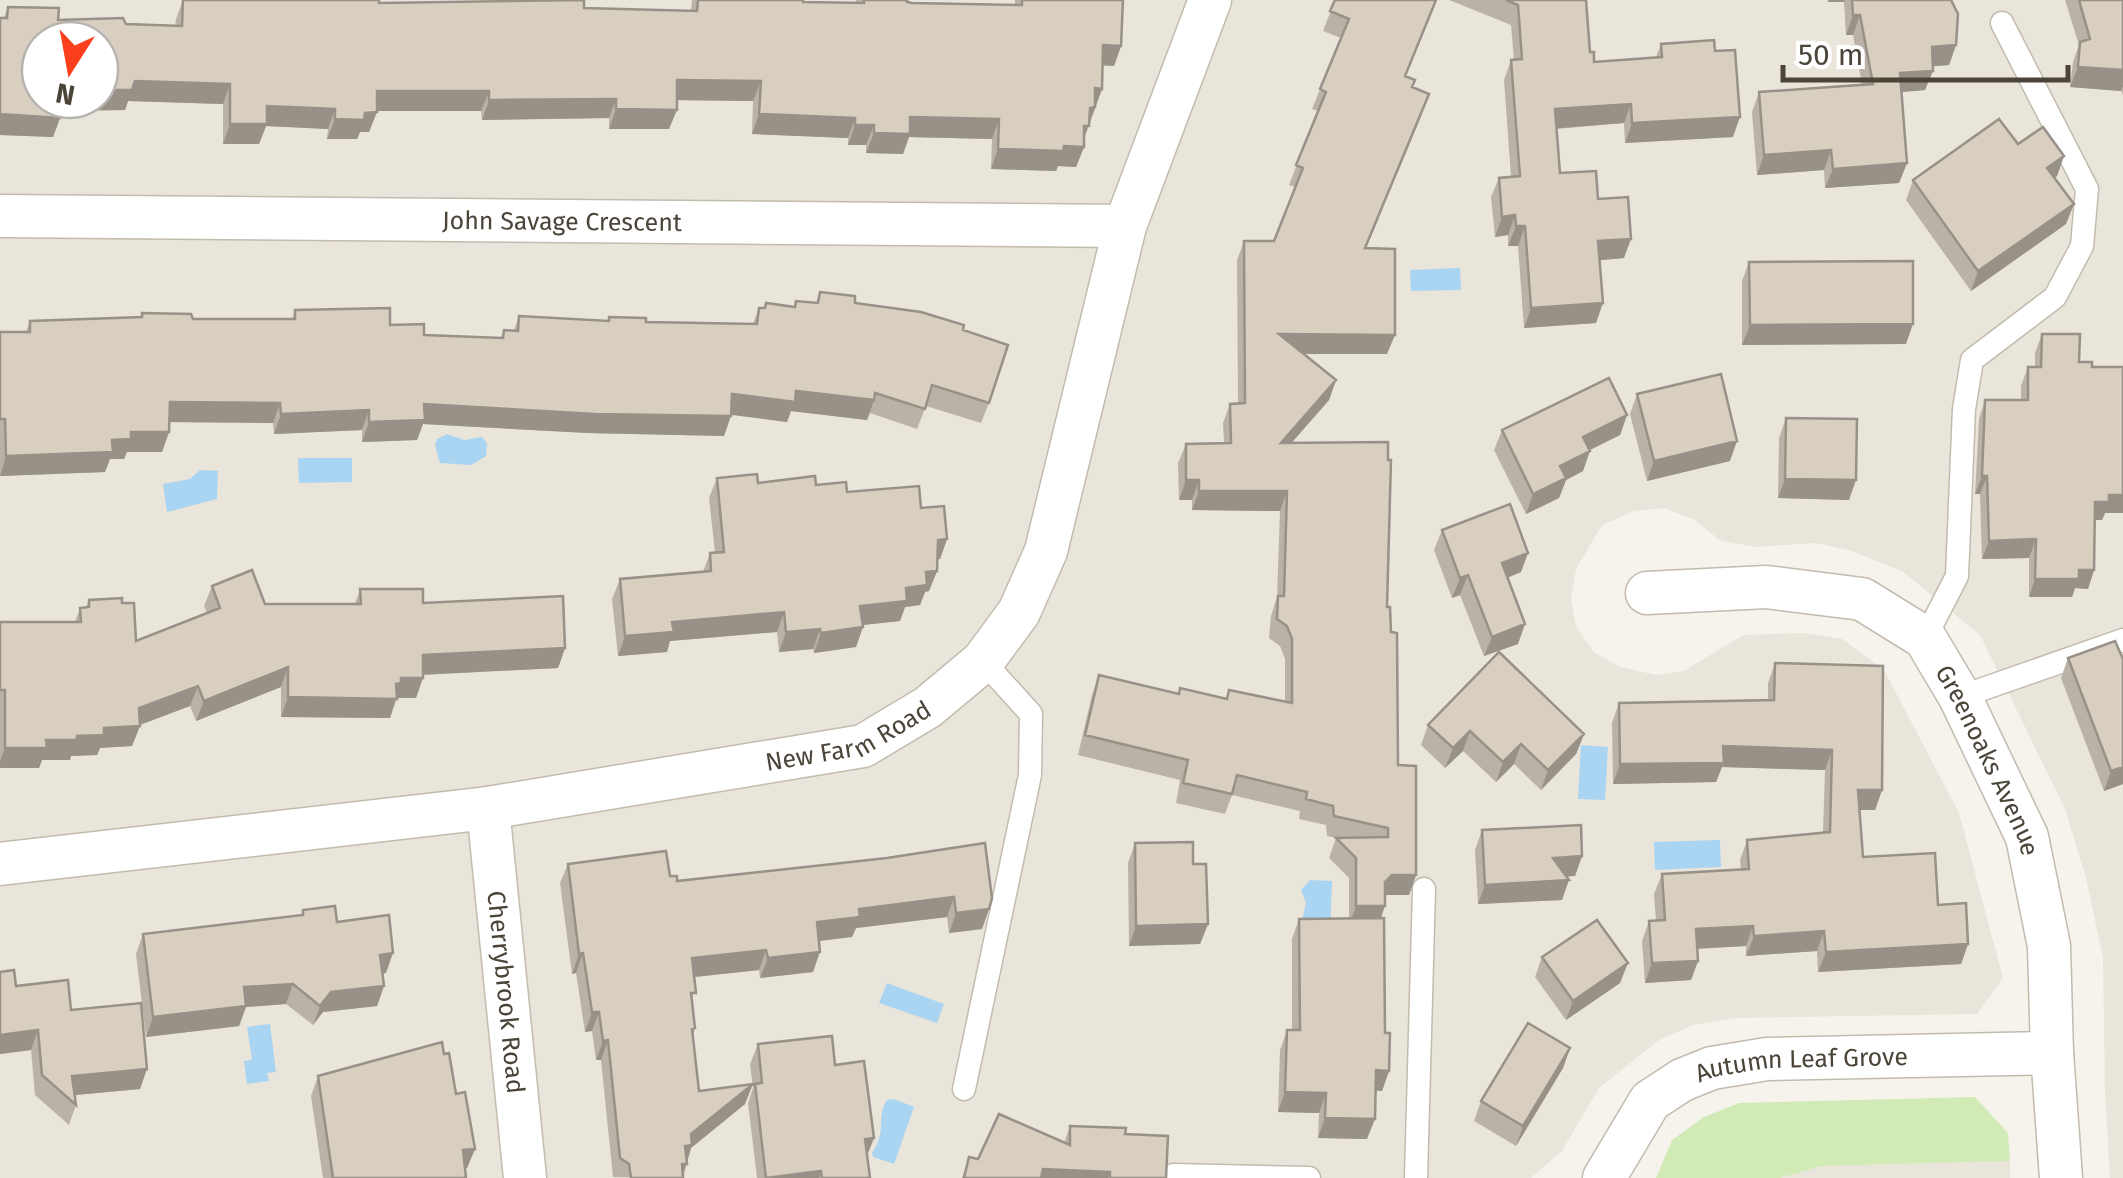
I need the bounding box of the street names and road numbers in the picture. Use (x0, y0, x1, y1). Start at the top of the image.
street label: John Savage Crescent (442, 206, 683, 238)
street label: Greenoaks Avenue (1928, 660, 2044, 858)
street label: New Farm Road (763, 695, 937, 778)
street label: Cherrybrook Road (480, 889, 530, 1095)
street label: Autumn Leaf Grove (1691, 1042, 1908, 1089)

